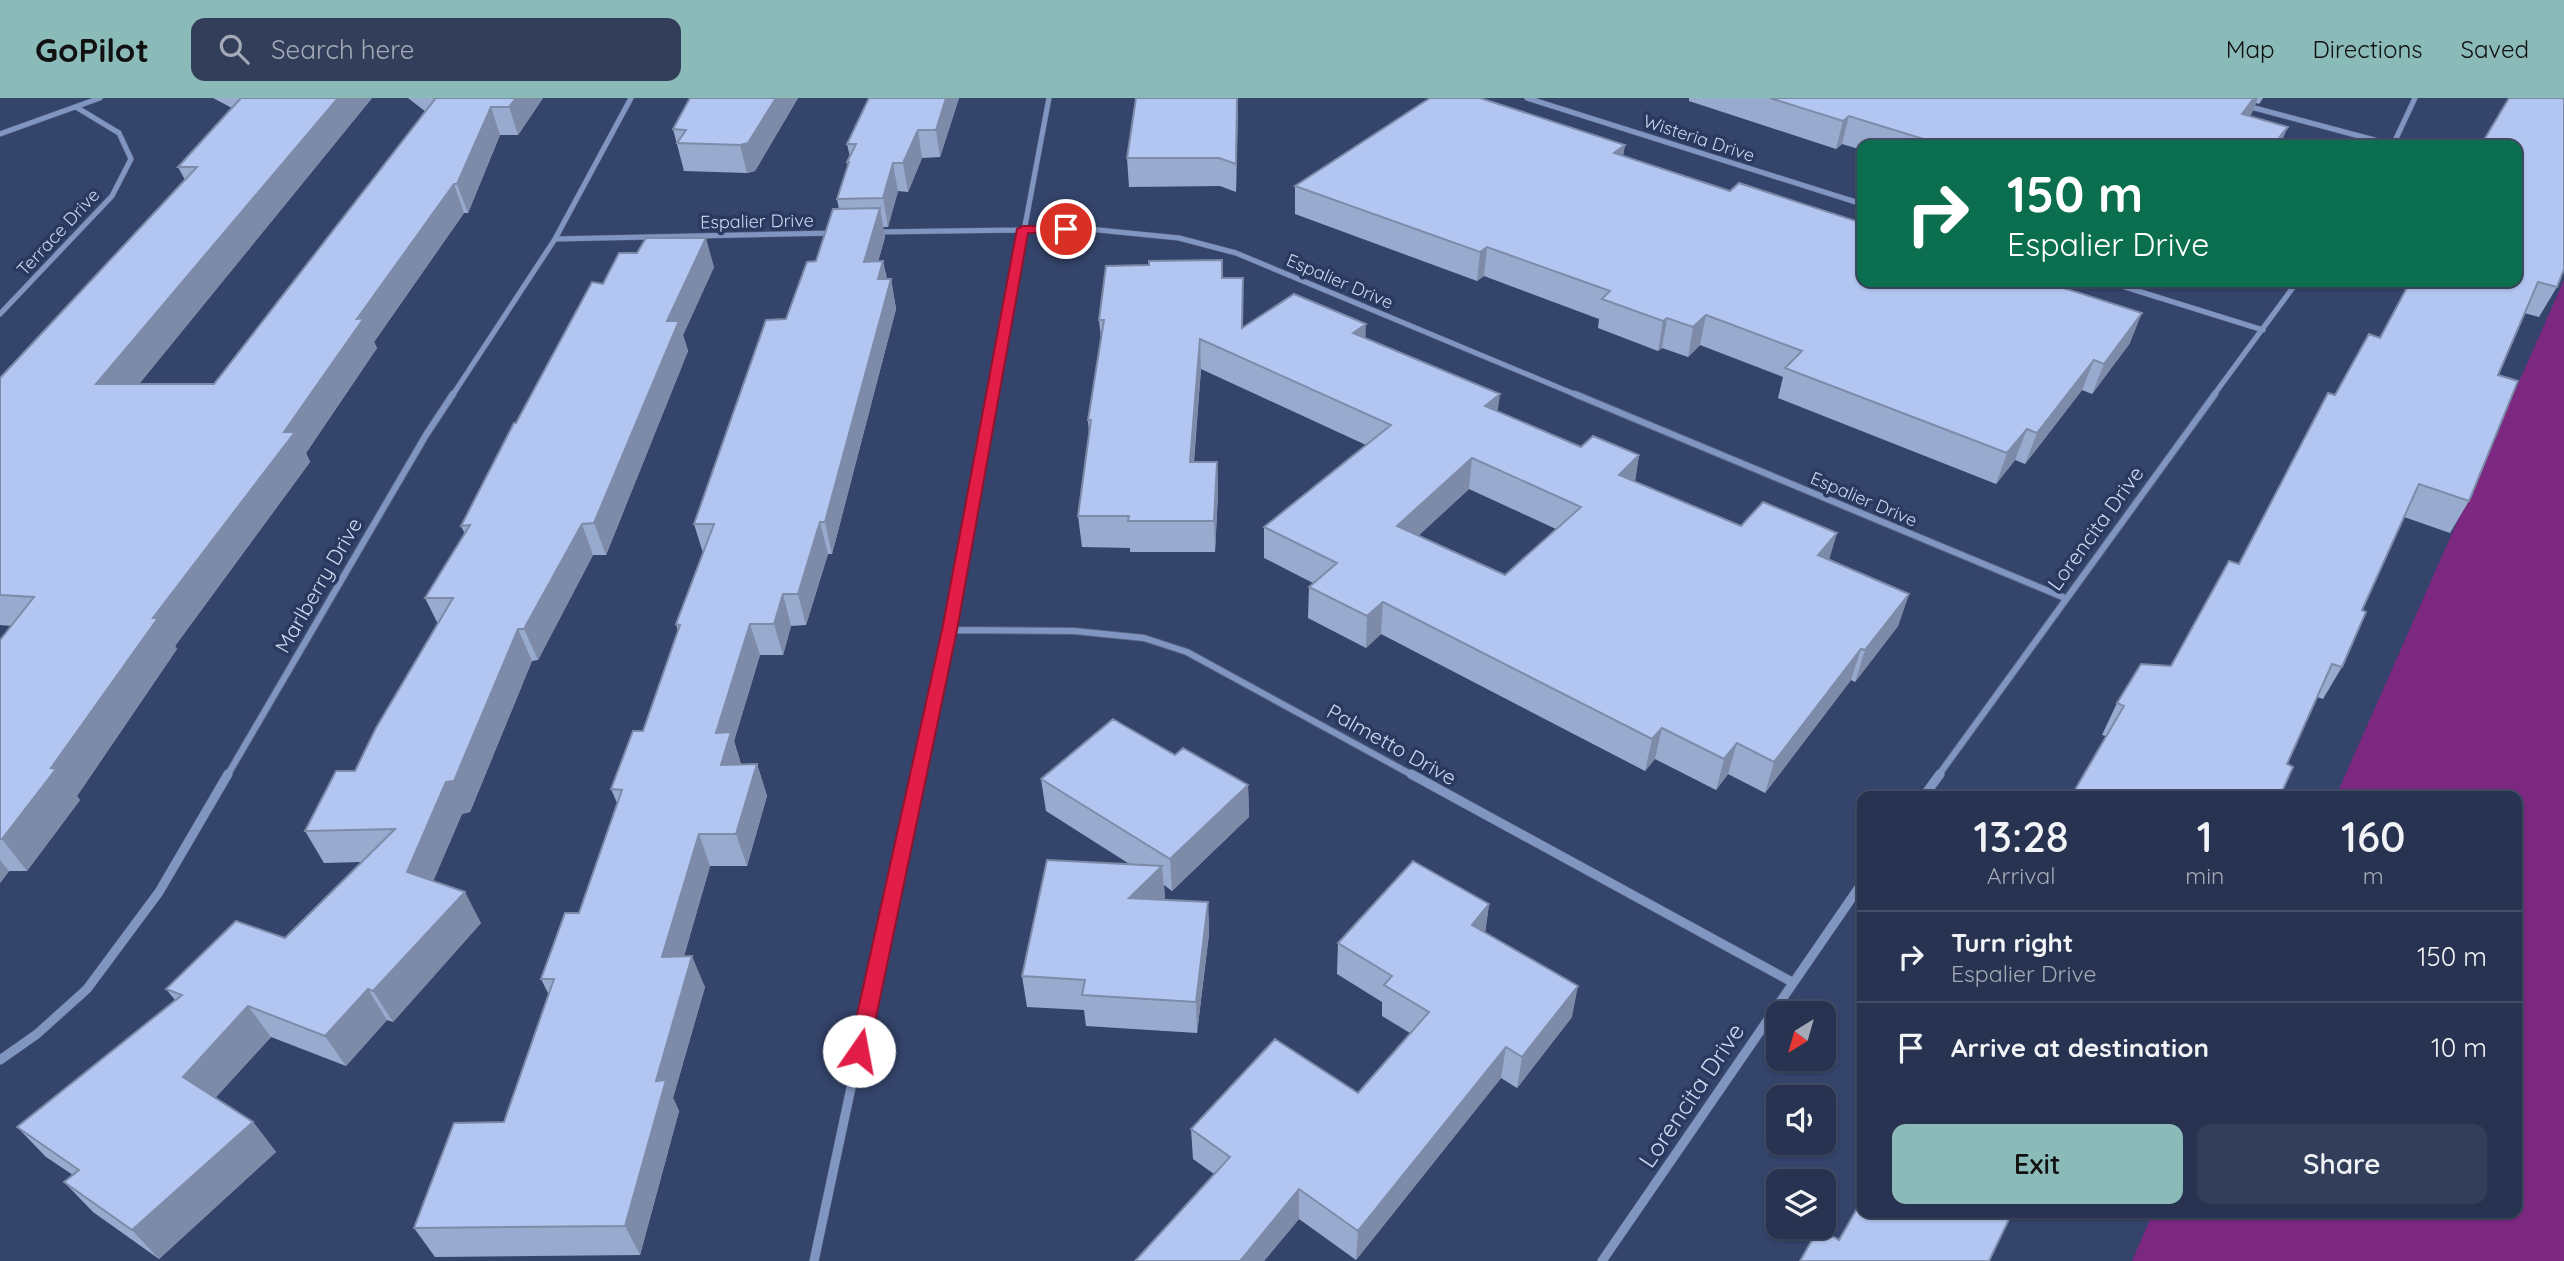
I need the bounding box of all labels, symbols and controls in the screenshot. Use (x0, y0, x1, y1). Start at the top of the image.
search box (191, 18, 681, 81)
text: GoPilot (35, 29, 149, 70)
icon: search (215, 30, 253, 68)
text: Search here (271, 33, 414, 66)
text: Map (2226, 34, 2275, 64)
text: Directions (2313, 34, 2423, 64)
text: Saved (2461, 34, 2529, 64)
street label: Wisteria Drive (1640, 109, 1758, 167)
text: 150 m (2007, 163, 2143, 224)
icon: right (1892, 168, 1983, 259)
street label: Terrace Drive (12, 184, 104, 280)
pin (1036, 199, 1096, 259)
street label: Espalier Drive (700, 209, 814, 233)
icon: arrive (1047, 210, 1085, 248)
text: Espalier Drive (2007, 224, 2209, 264)
street label: Espalier Drive (1283, 248, 1397, 314)
street label: Lorencita Drive (2041, 461, 2149, 595)
street label: Espalier Drive (1807, 466, 1921, 532)
street label: Marlberry Drive (269, 513, 367, 657)
street label: Palmetto Drive (1323, 698, 1461, 790)
text: 13:28 (1973, 810, 2069, 863)
text: 1 (2197, 810, 2213, 863)
text: 160 (2341, 810, 2406, 863)
text: Arrival (1987, 861, 2056, 890)
text: min (2185, 861, 2224, 890)
text: m (2363, 861, 2384, 890)
text: Turn right (1951, 926, 2073, 959)
icon: right (1892, 938, 1930, 976)
text: 150 m (2417, 940, 2487, 973)
text: Espalier Drive (1951, 959, 2096, 988)
north arrow (1766, 1001, 1836, 1071)
map controls (1766, 1001, 1836, 1239)
position arrow (822, 1014, 896, 1088)
street label: Lorencita Drive (1632, 1017, 1750, 1173)
icon: arrive (1892, 1029, 1930, 1067)
text: Arrive at destination (1951, 1031, 2209, 1064)
text: 10 m (2431, 1031, 2487, 1064)
button: sound (1766, 1085, 1836, 1155)
button: Exit (1892, 1124, 2183, 1204)
button: Share (2197, 1124, 2487, 1204)
button: layers (1766, 1169, 1836, 1239)

